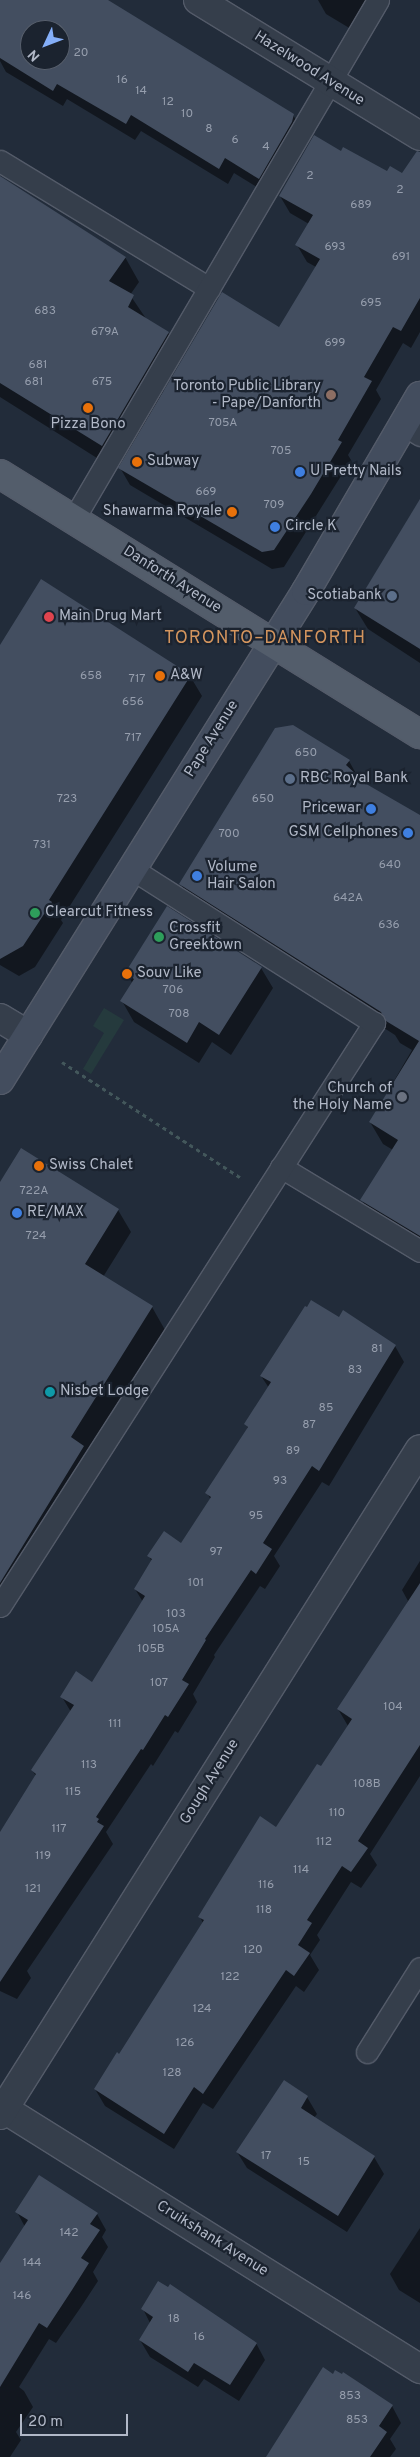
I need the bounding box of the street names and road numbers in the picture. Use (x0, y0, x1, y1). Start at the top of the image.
street label: Hazelwood Avenue (250, 28, 368, 110)
street label: Danforth Avenue (119, 542, 225, 618)
street label: Pape Avenue (181, 697, 243, 781)
street label: Gough Avenue (177, 1736, 243, 1828)
street label: Cruikshank Avenue (153, 2197, 271, 2281)

